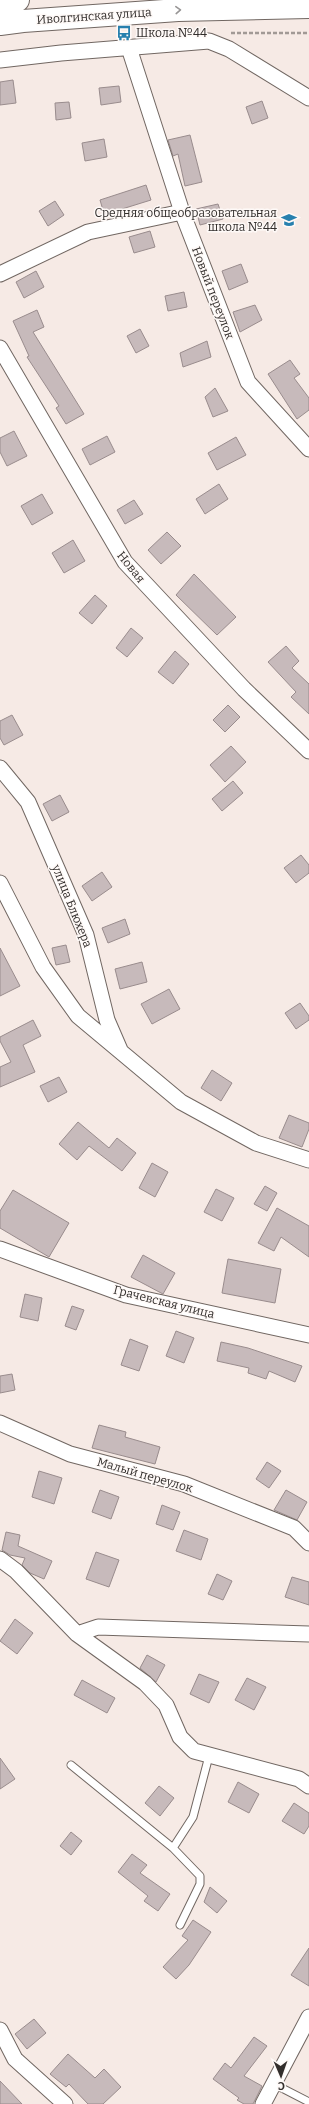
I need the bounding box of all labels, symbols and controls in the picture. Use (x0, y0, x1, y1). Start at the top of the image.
street label: Иволгинская улица (36, 5, 152, 27)
one-way arrow (175, 5, 181, 14)
bus stop icon: Школа №44 (115, 24, 133, 42)
place label: Школа №44 (136, 26, 207, 40)
place label: Средняя общеобразовательная школа №44 (95, 206, 277, 234)
school or university icon: Средняя общеобразовательная школа №44 (280, 211, 298, 229)
street label: Новый переулок (189, 245, 237, 341)
street label: Новая (114, 549, 148, 586)
street label: улица Блюхера (49, 862, 95, 950)
street label: Грачевская улица (112, 1283, 216, 1321)
street label: Малый переулок (95, 1455, 195, 1495)
north arrow (261, 2056, 301, 2096)
text: С (278, 2079, 285, 2092)

